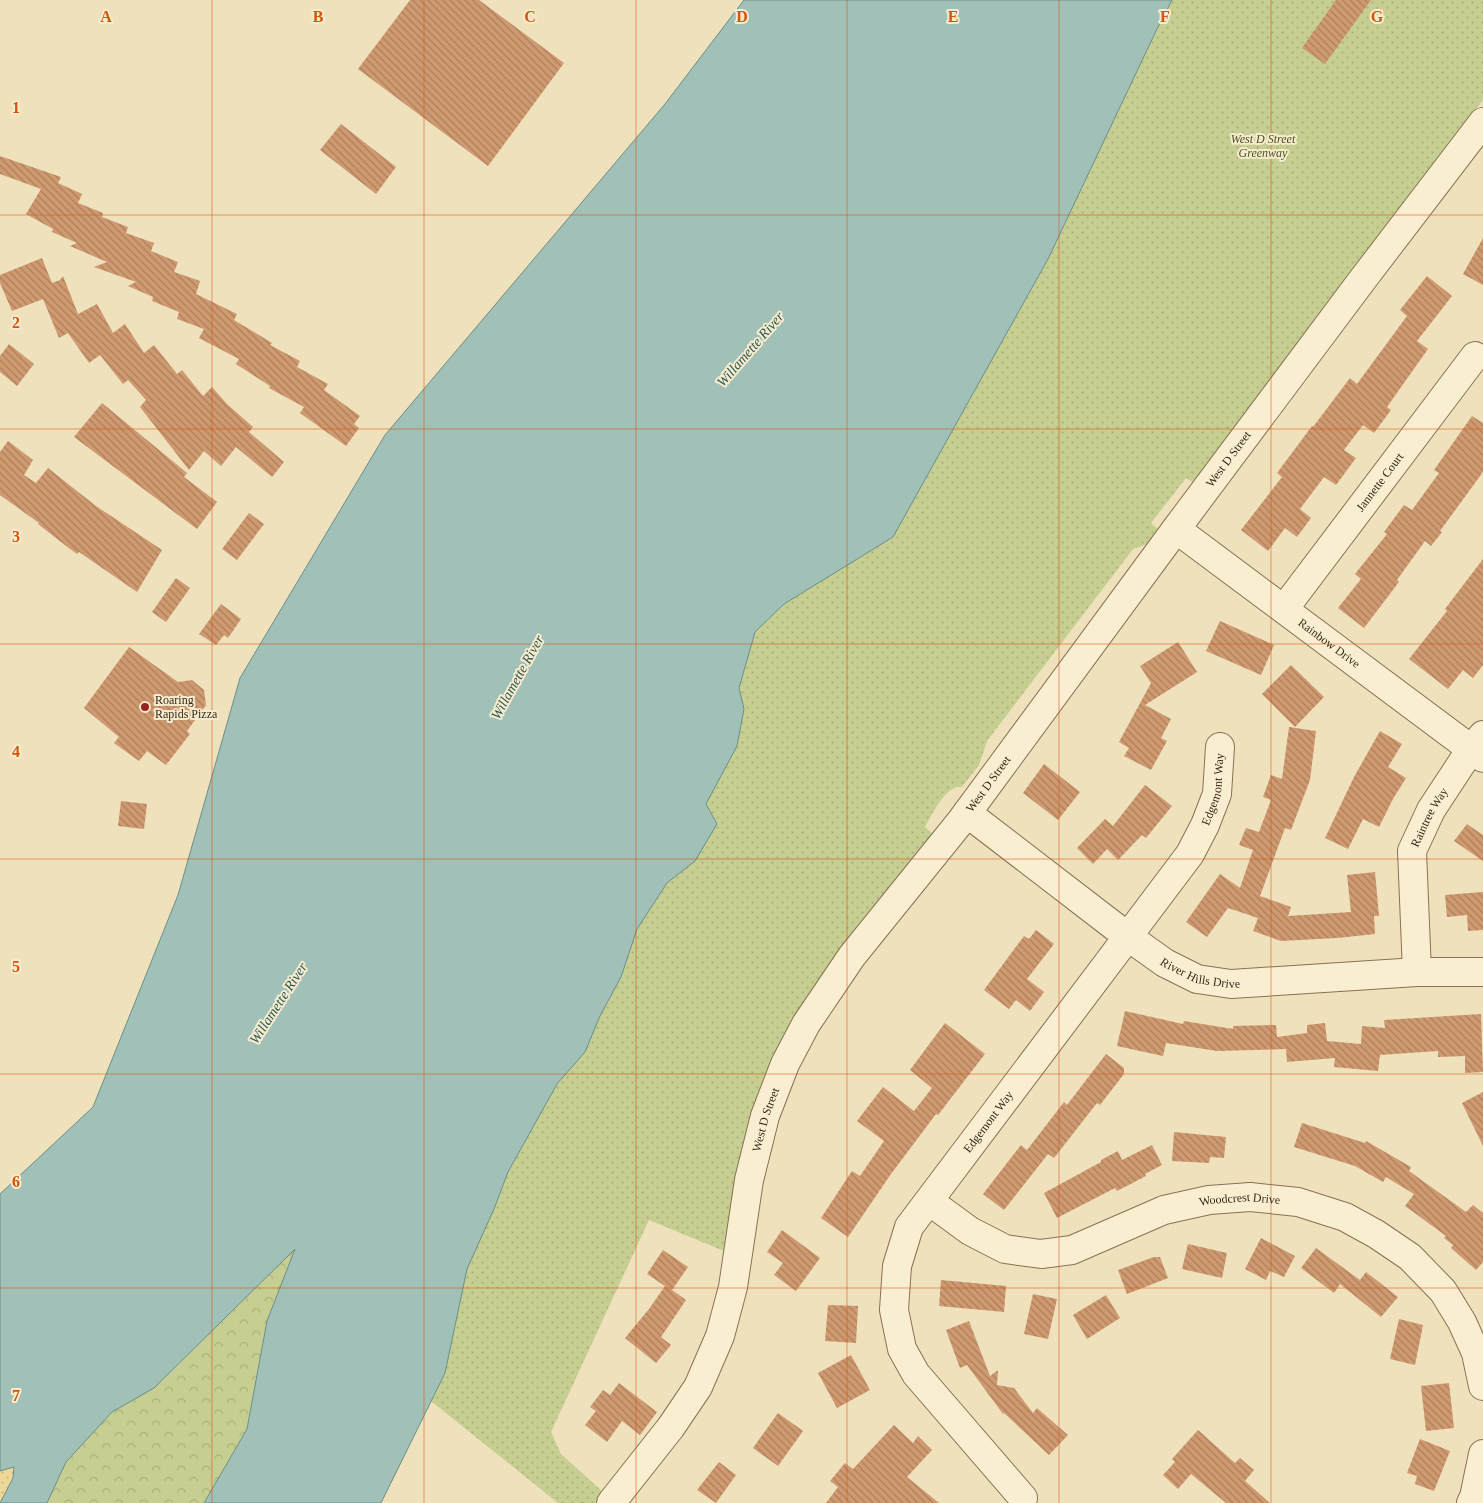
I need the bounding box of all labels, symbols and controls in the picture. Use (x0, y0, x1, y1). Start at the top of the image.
text: A (100, 8, 112, 25)
text: B (313, 8, 324, 25)
text: C (524, 8, 536, 25)
text: D (736, 8, 748, 25)
text: E (948, 8, 958, 25)
text: F (1160, 8, 1170, 25)
text: G (1371, 8, 1384, 25)
text: 1 (12, 99, 20, 116)
park label: West D Street Greenway (1231, 132, 1296, 160)
water label: Willamette River (714, 309, 787, 390)
text: 2 (12, 314, 20, 331)
street label: West D Street (1203, 428, 1254, 490)
street label: Jannette Court (1353, 450, 1407, 514)
text: 3 (12, 528, 20, 545)
street label: Rainbow Drive (1295, 616, 1363, 671)
water label: Willamette River (488, 632, 547, 722)
place label: Roaring Rapids Pizza (155, 693, 218, 721)
marker: Roaring Rapids Pizza (139, 701, 151, 713)
text: 4 (12, 743, 20, 760)
street label: West D Street (963, 753, 1014, 815)
street label: Edgemont Way (1199, 753, 1227, 827)
street label: Raintree Way (1408, 785, 1451, 849)
street label: River Hills Drive (1158, 955, 1241, 991)
text: 5 (12, 958, 20, 975)
water label: Willamette River (247, 959, 311, 1047)
street label: West D Street (749, 1085, 782, 1153)
street label: Edgemont Way (961, 1088, 1016, 1155)
text: 6 (12, 1173, 20, 1190)
street label: Woodcrest Drive (1198, 1190, 1281, 1209)
text: 7 (12, 1387, 20, 1404)

